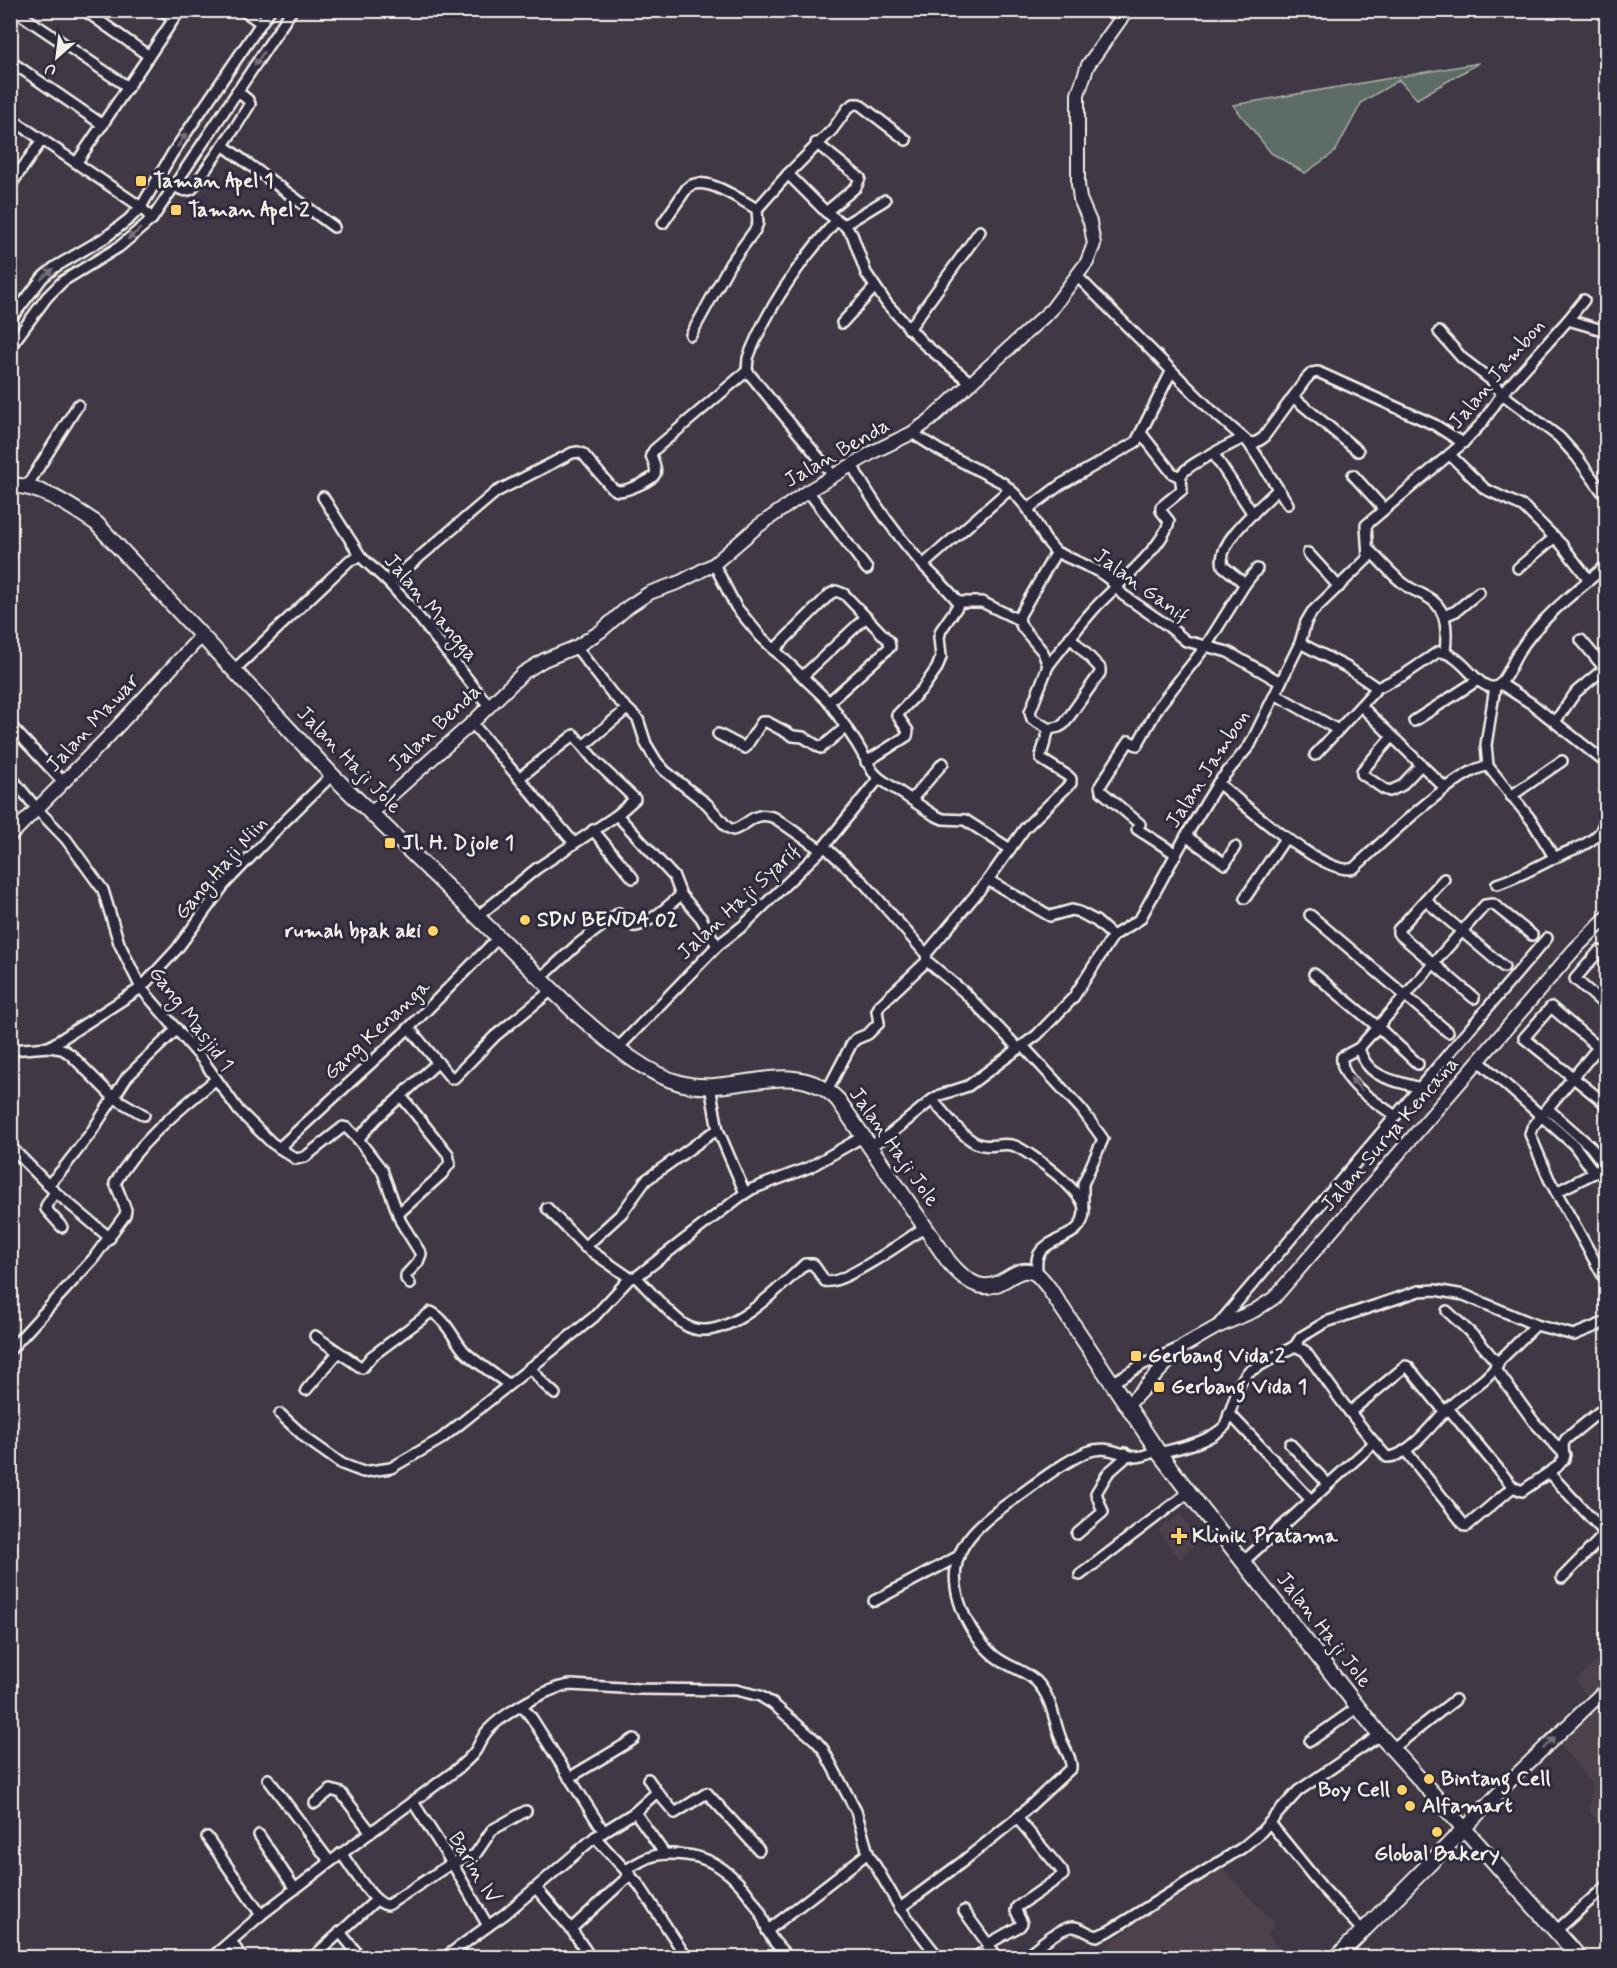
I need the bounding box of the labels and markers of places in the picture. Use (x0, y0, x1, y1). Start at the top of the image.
place label: Taman Apel 1 (153, 167, 274, 196)
marker: Taman Apel 1 (134, 174, 148, 188)
place label: Taman Apel 2 (188, 196, 310, 225)
marker: Taman Apel 2 (169, 203, 183, 217)
place label: Jl. H. Djole 1 (402, 829, 514, 857)
marker: Jl. H. Djole 1 (383, 836, 397, 850)
place label: SDN BENDA 02 (537, 906, 678, 934)
marker: SDN BENDA 02 (518, 913, 532, 927)
place label: rumah bpak aki (285, 917, 421, 945)
marker: rumah bpak aki (426, 924, 440, 938)
place label: Gerbang Vida 2 (1148, 1342, 1286, 1372)
marker: Gerbang Vida 2 (1129, 1349, 1143, 1363)
place label: Gerbang Vida 1 (1171, 1373, 1307, 1403)
marker: Gerbang Vida 1 (1152, 1380, 1166, 1394)
place label: Klinik Pratama (1192, 1522, 1339, 1550)
marker: Klinik Pratama (1170, 1527, 1188, 1545)
place label: Bintang Cell (1441, 1765, 1551, 1795)
marker: Bintang Cell (1422, 1772, 1436, 1786)
place label: Boy Cell (1318, 1776, 1390, 1804)
marker: Boy Cell (1395, 1783, 1409, 1797)
place label: Alfamart (1422, 1792, 1513, 1820)
marker: Alfamart (1403, 1799, 1417, 1813)
marker: Global Bakery (1430, 1825, 1444, 1839)
place label: Global Bakery (1374, 1840, 1500, 1868)

